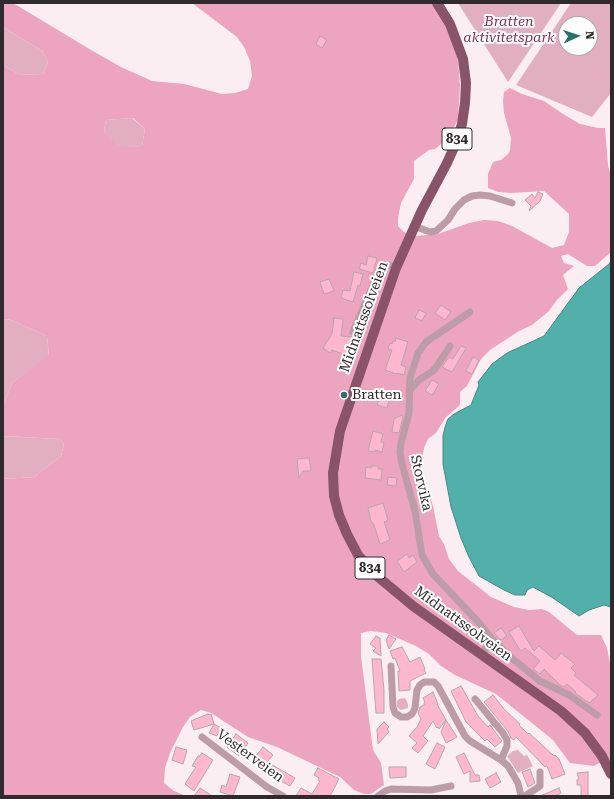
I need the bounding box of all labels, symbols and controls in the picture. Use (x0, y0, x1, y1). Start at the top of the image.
park label: Bratten aktivitetspark (463, 14, 555, 46)
north arrow (558, 16, 598, 56)
text: N (583, 31, 596, 40)
road number: 834 (442, 128, 472, 150)
street label: Midnattssolveien (336, 259, 392, 375)
place label: Bratten (352, 387, 402, 403)
marker: Bratten (339, 390, 349, 400)
street label: Storvika (406, 453, 436, 513)
road number: 834 (355, 557, 385, 579)
street label: Midnattssolveien (411, 583, 515, 665)
street label: Vesterveien (213, 726, 287, 786)

